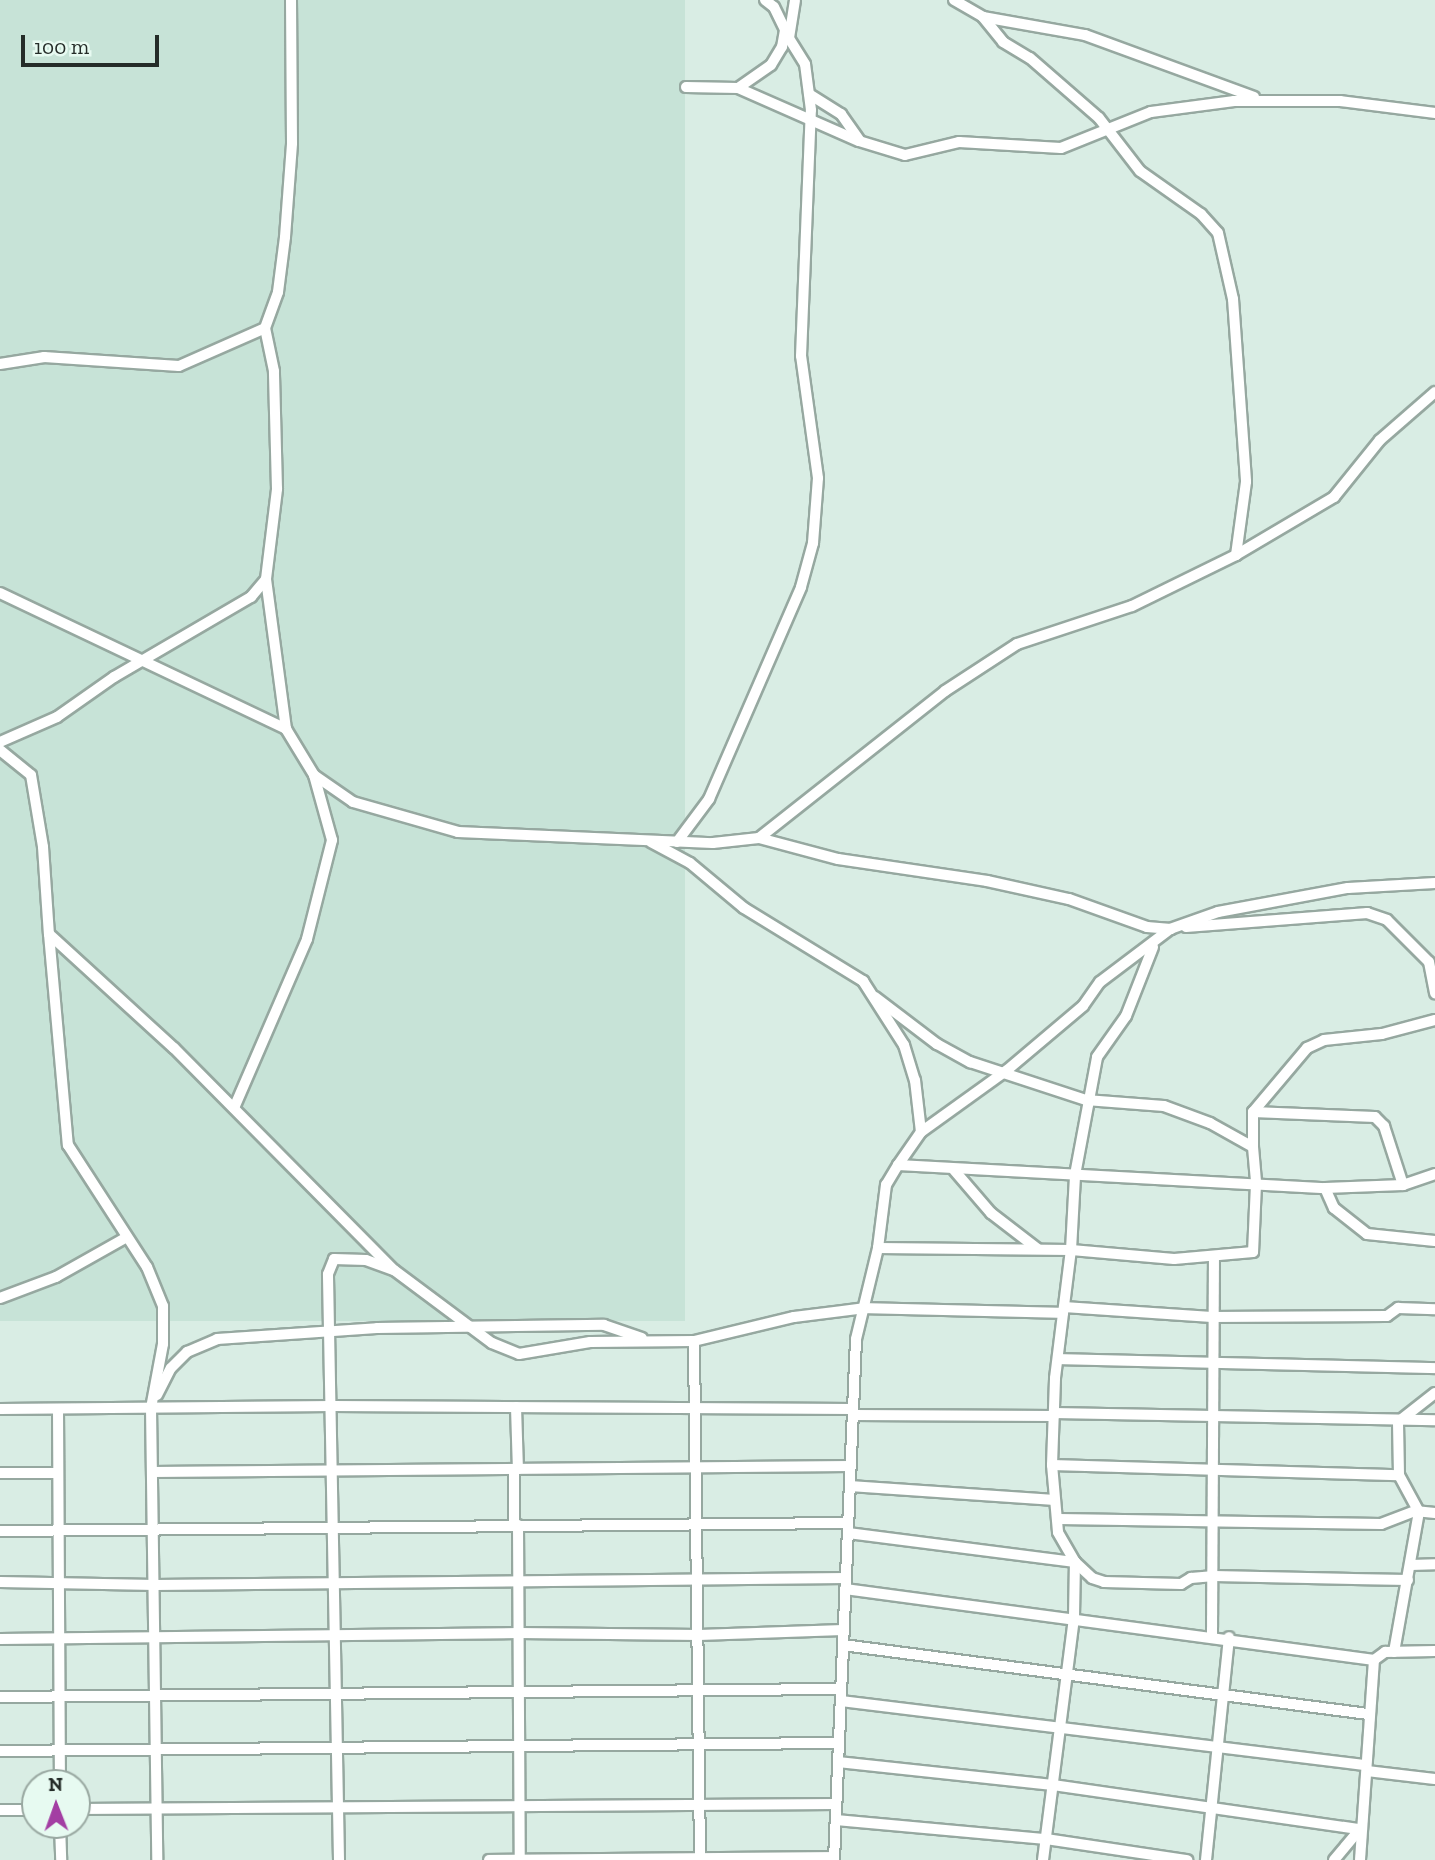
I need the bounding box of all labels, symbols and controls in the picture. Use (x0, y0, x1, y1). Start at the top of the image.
scale bar (24, 21, 163, 65)
text: 100 m (34, 34, 89, 59)
north arrow (21, 1769, 91, 1839)
text: N (48, 1773, 63, 1796)

